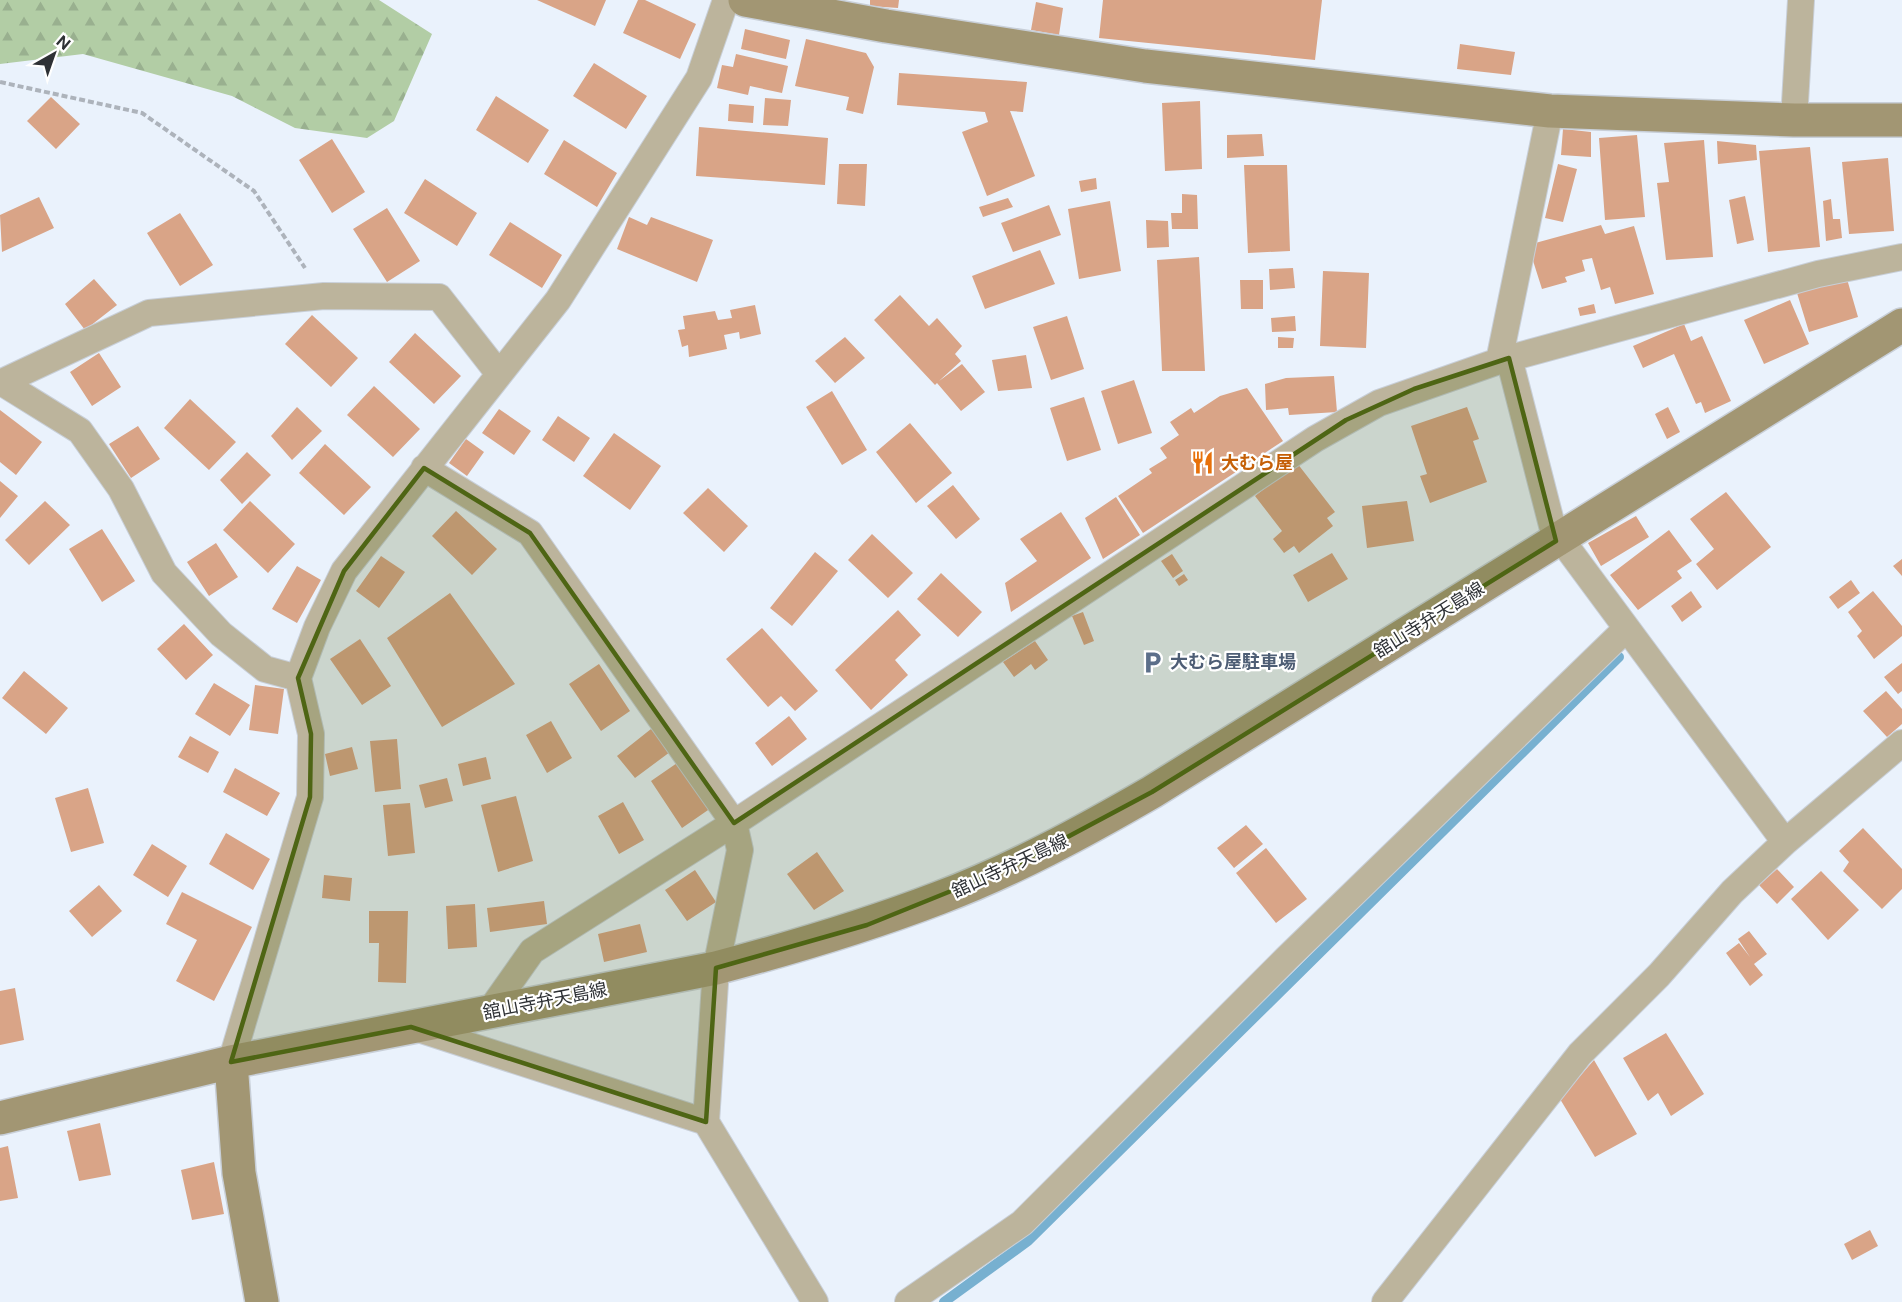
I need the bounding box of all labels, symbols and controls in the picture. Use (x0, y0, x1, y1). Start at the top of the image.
north arrow (24, 24, 84, 84)
text: N (52, 32, 74, 54)
restaurant icon: 大むら屋 (1190, 450, 1216, 476)
place label: 大むら屋 (1221, 452, 1293, 473)
street label: 舘山寺弁天島線 (1370, 577, 1488, 662)
parking icon: 大むら屋駐車場 (1139, 649, 1165, 675)
place label: 大むら屋駐車場 (1170, 651, 1296, 672)
street label: 舘山寺弁天島線 (948, 829, 1071, 902)
street label: 舘山寺弁天島線 (481, 978, 609, 1023)

